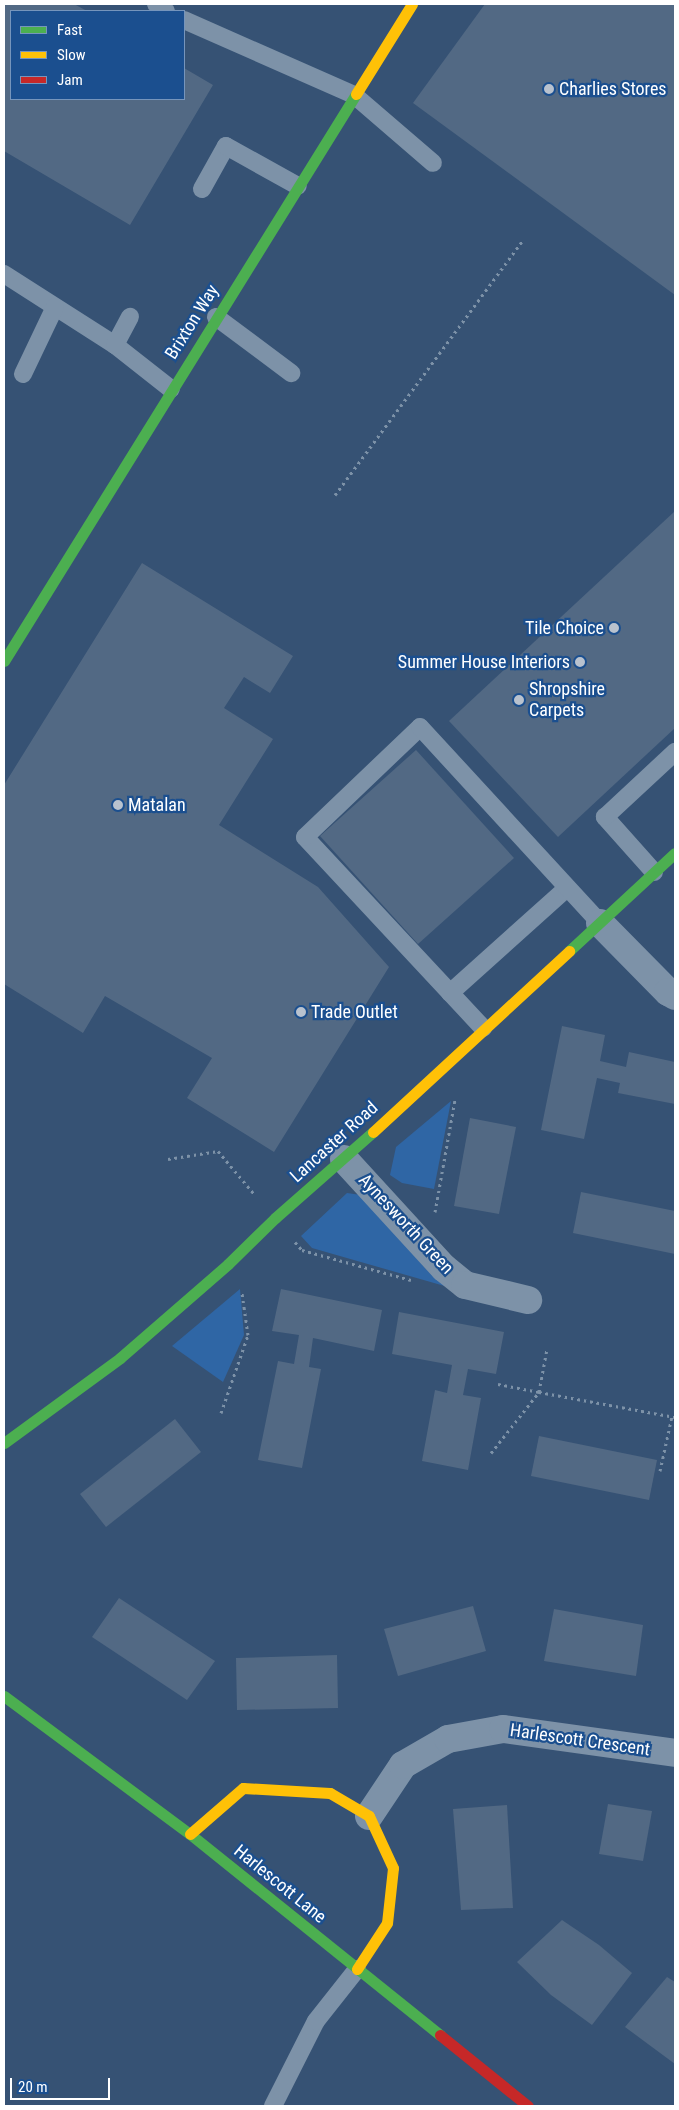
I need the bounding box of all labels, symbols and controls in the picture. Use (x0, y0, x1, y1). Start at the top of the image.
legend (10, 10, 185, 100)
text: Fast (57, 21, 82, 39)
text: Slow (57, 46, 86, 64)
text: Jam (57, 71, 83, 89)
place label: Charlies Stores (559, 78, 667, 100)
marker: Charlies Stores (543, 83, 555, 95)
street label: Brixton Way (161, 281, 223, 363)
place label: Tile Choice (525, 617, 604, 639)
marker: Tile Choice (608, 622, 620, 634)
place label: Summer House Interiors (398, 651, 570, 673)
marker: Summer House Interiors (574, 656, 586, 668)
place label: Shropshire Carpets (529, 679, 605, 722)
marker: Shropshire Carpets (513, 694, 525, 706)
place label: Matalan (128, 794, 186, 816)
marker: Matalan (112, 799, 124, 811)
place label: Trade Outlet (311, 1001, 398, 1023)
marker: Trade Outlet (295, 1006, 307, 1018)
street label: Lancaster Road (286, 1097, 382, 1187)
street label: Aynesworth Green (354, 1169, 458, 1279)
street label: Harlescott Crescent (509, 1719, 651, 1761)
street label: Harlescott Lane (229, 1840, 331, 1928)
scale bar (12, 2068, 112, 2100)
text: 20 m (18, 2078, 48, 2096)

